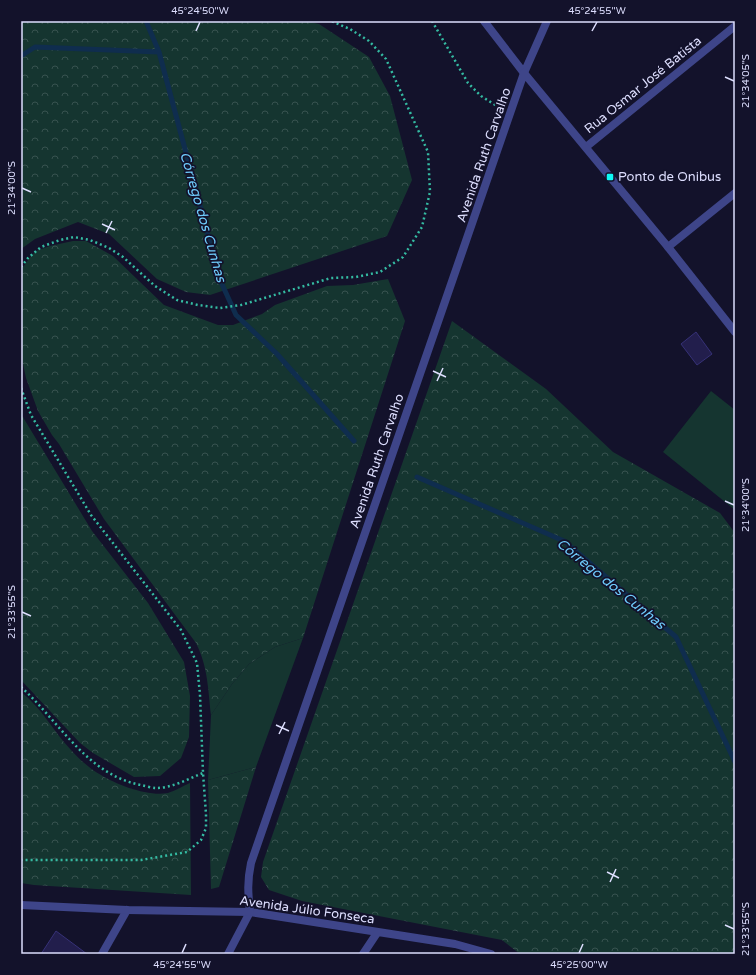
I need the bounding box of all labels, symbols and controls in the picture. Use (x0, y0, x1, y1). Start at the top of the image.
text: 45°24'50"W (171, 5, 229, 17)
text: 45°24'55"W (568, 5, 626, 17)
street label: Rua Osmar José Batista (581, 33, 705, 137)
text: 21°34'05"S (740, 54, 752, 108)
street label: Avenida Ruth Carvalho (453, 85, 515, 224)
water label: Córrego dos Cunhas (176, 150, 230, 285)
text: 21°34'00"S (6, 161, 18, 215)
place label: Ponto de Onibus (618, 169, 721, 185)
marker: Ponto de Onibus (605, 172, 615, 182)
street label: Avenida Ruth Carvalho (346, 391, 408, 530)
text: 21°34'00"S (740, 478, 752, 532)
water label: Córrego dos Cunhas (553, 535, 670, 634)
text: 21°33'55"S (6, 585, 18, 639)
street label: Avenida Júlio Fonseca (238, 893, 376, 927)
text: 21°33'55"S (740, 902, 752, 956)
text: 45°24'55"W (153, 959, 211, 971)
text: 45°25'00"W (550, 959, 608, 971)

